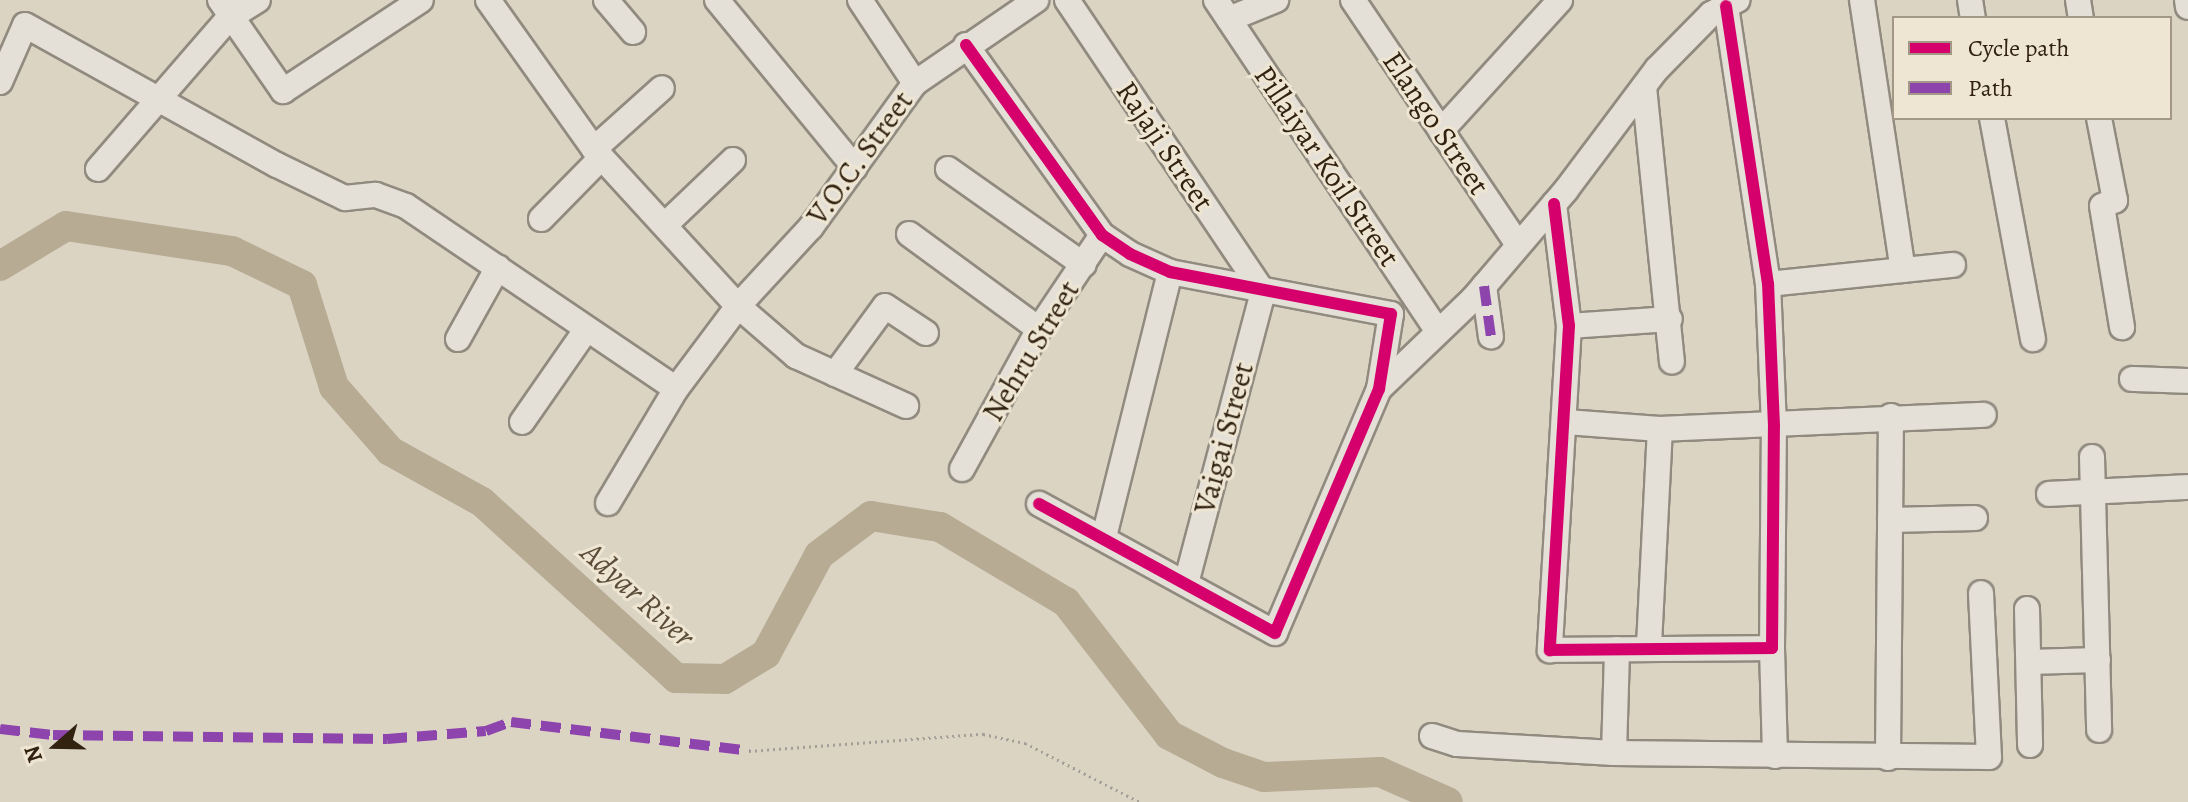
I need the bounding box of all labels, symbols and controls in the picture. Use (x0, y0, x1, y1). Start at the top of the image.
legend (1892, 16, 2172, 120)
text: Cycle path (1968, 32, 2069, 64)
street label: Elango Street (1375, 44, 1497, 202)
street label: Pillaiyar Koil Street (1247, 59, 1407, 273)
text: Path (1968, 72, 2013, 104)
street label: Rajaji Street (1108, 74, 1222, 218)
street label: V.O.C. Street (799, 84, 921, 232)
street label: Nehru Street (975, 274, 1087, 428)
street label: Vaigai Street (1187, 358, 1261, 518)
water label: Adyar River (573, 533, 703, 655)
north arrow (16, 706, 96, 786)
text: N (17, 742, 50, 767)

